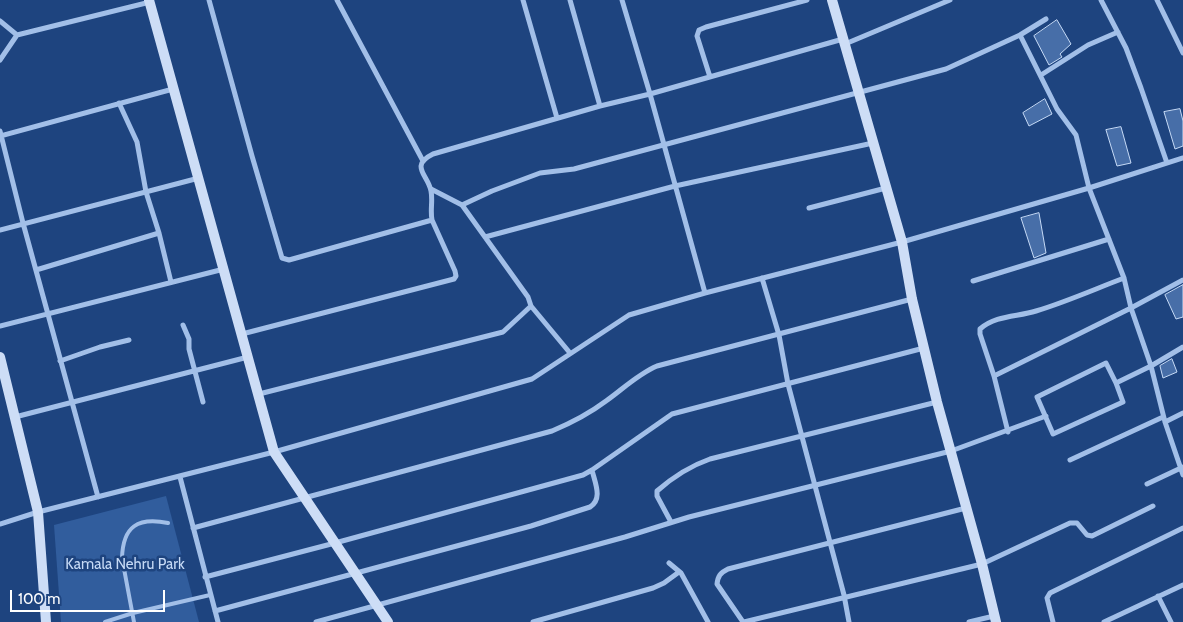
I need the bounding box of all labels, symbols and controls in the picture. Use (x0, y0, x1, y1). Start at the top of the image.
park label: Kamala Nehru Park (65, 556, 185, 574)
scale bar (12, 580, 168, 612)
text: 100 m (18, 590, 60, 608)

